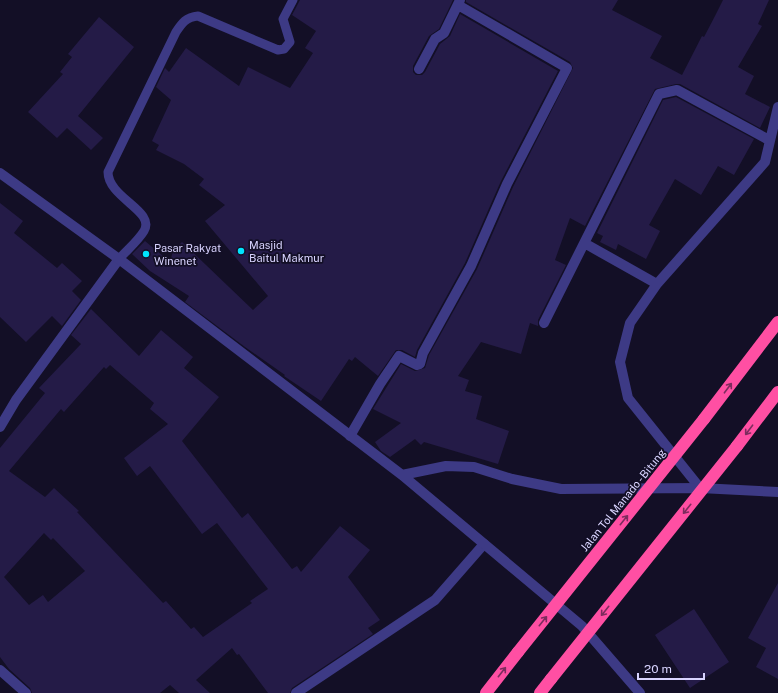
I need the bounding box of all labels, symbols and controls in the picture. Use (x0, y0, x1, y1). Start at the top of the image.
place label: Masjid Baitul Makmur (249, 239, 324, 264)
place label: Pasar Rakyat Winenet (154, 242, 221, 267)
marker: Masjid Baitul Makmur (236, 246, 246, 256)
marker: Pasar Rakyat Winenet (141, 249, 151, 259)
one-way arrow (723, 382, 732, 393)
one-way arrow (745, 424, 753, 435)
street label: Jalan Tol Manado - Bitung (578, 446, 668, 554)
one-way arrow (682, 504, 691, 514)
one-way arrow (619, 514, 628, 525)
one-way arrow (601, 605, 610, 616)
one-way arrow (538, 616, 547, 627)
scale bar (638, 655, 704, 681)
text: 20 m (644, 662, 672, 676)
one-way arrow (498, 667, 506, 678)

